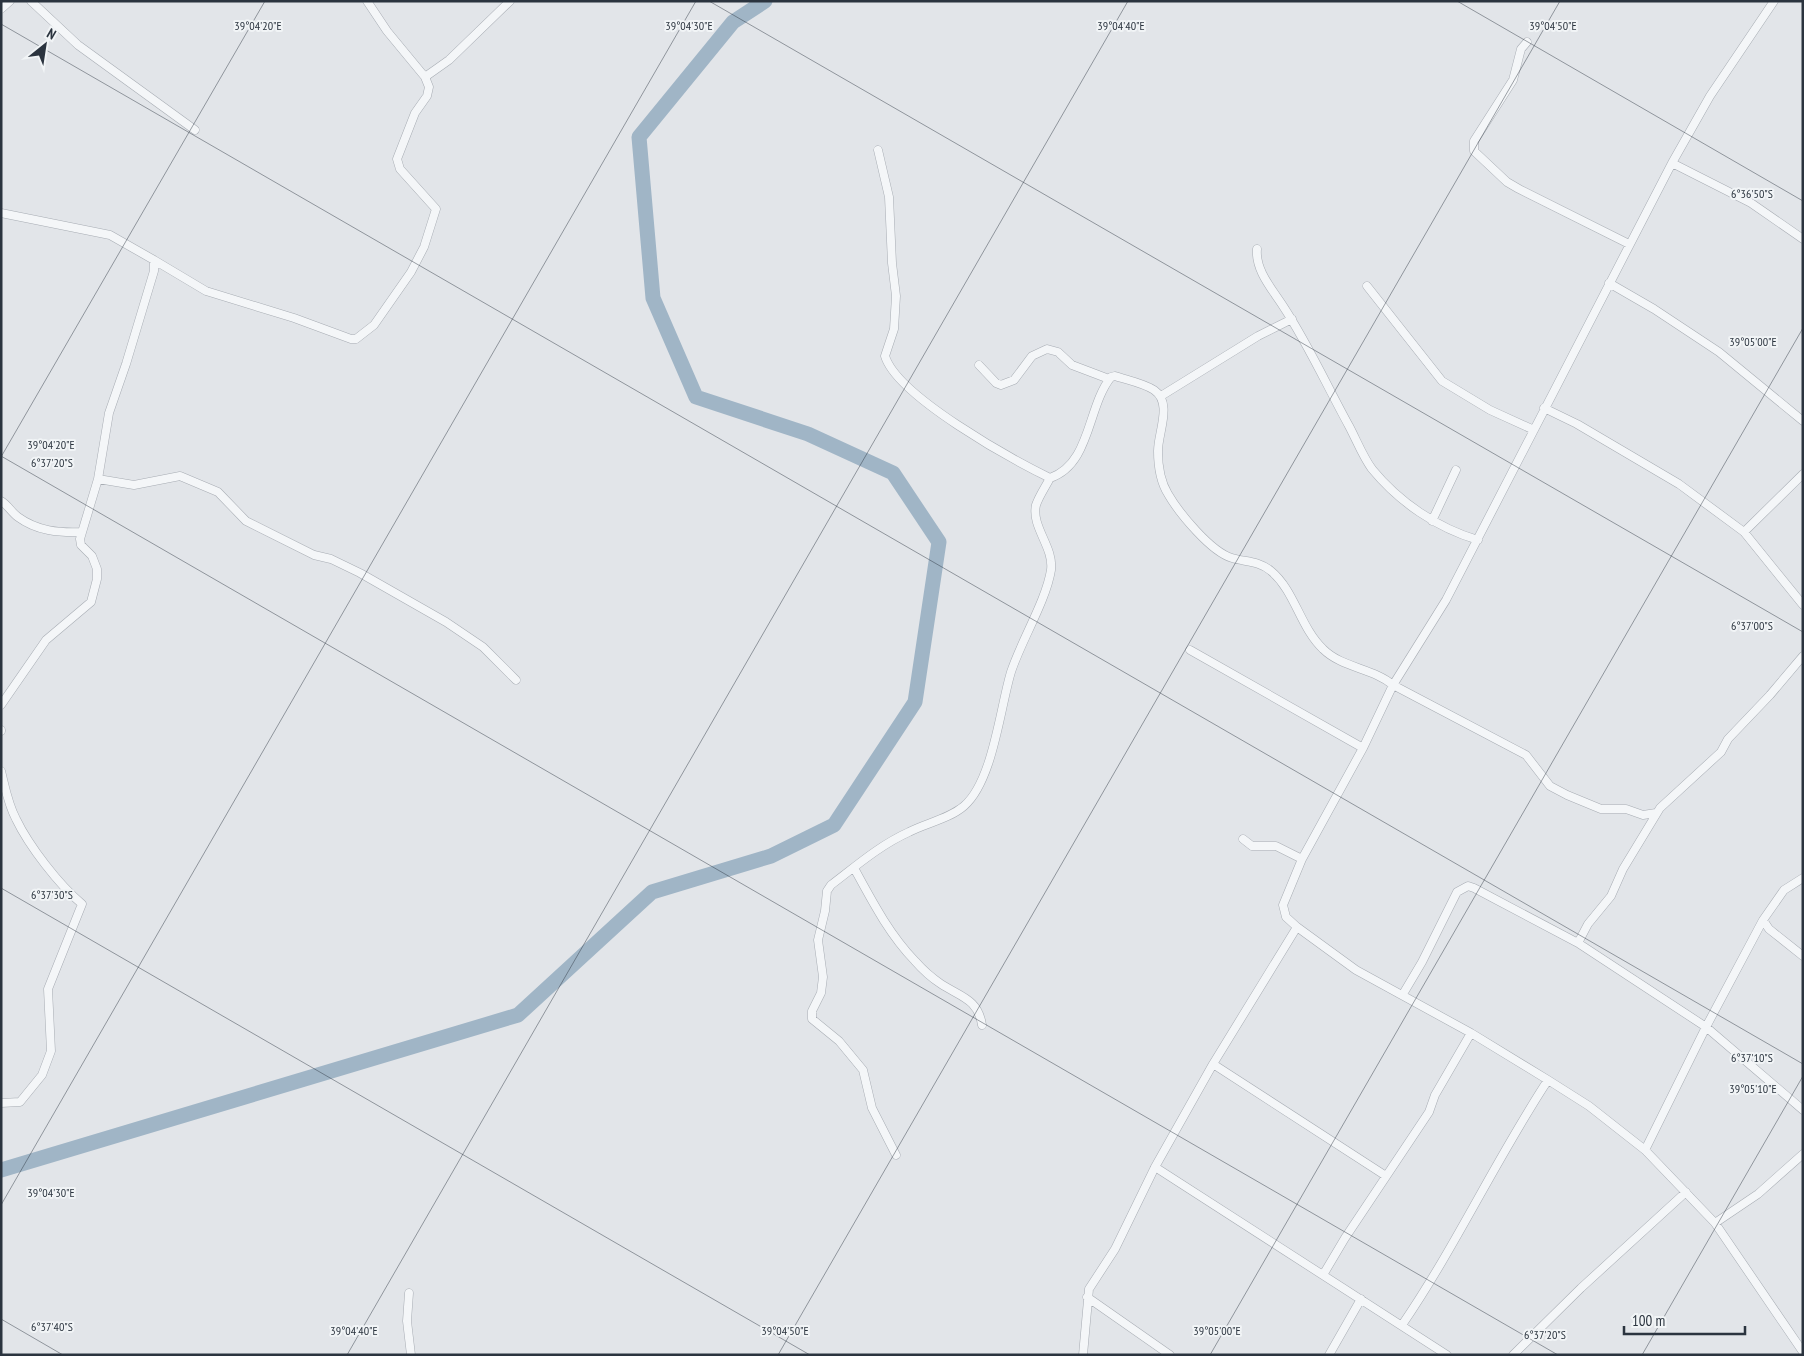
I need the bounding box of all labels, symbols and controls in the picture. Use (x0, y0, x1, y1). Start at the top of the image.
text: 39°04'20"E (234, 18, 282, 33)
text: 39°04'30"E (665, 18, 713, 33)
text: 39°04'40"E (1097, 18, 1145, 33)
text: 39°04'50"E (1529, 18, 1577, 33)
north arrow (20, 20, 70, 70)
text: N (44, 24, 59, 43)
text: 6°36'50"S (1731, 186, 1773, 201)
text: 39°05'00"E (1729, 334, 1777, 349)
text: 39°04'20"E (27, 437, 75, 452)
text: 6°37'20"S (31, 455, 73, 470)
text: 6°37'00"S (1731, 618, 1773, 633)
text: 6°37'30"S (31, 887, 73, 902)
text: 6°37'10"S (1731, 1050, 1773, 1065)
text: 39°05'10"E (1729, 1081, 1777, 1096)
text: 39°04'30"E (27, 1185, 75, 1200)
scale bar (1624, 1304, 1745, 1336)
text: 100 m (1632, 1311, 1665, 1330)
text: 6°37'40"S (31, 1319, 73, 1334)
text: 39°04'40"E (330, 1323, 378, 1338)
text: 39°04'50"E (761, 1323, 809, 1338)
text: 39°05'00"E (1193, 1323, 1241, 1338)
text: 6°37'20"S (1524, 1327, 1566, 1342)

